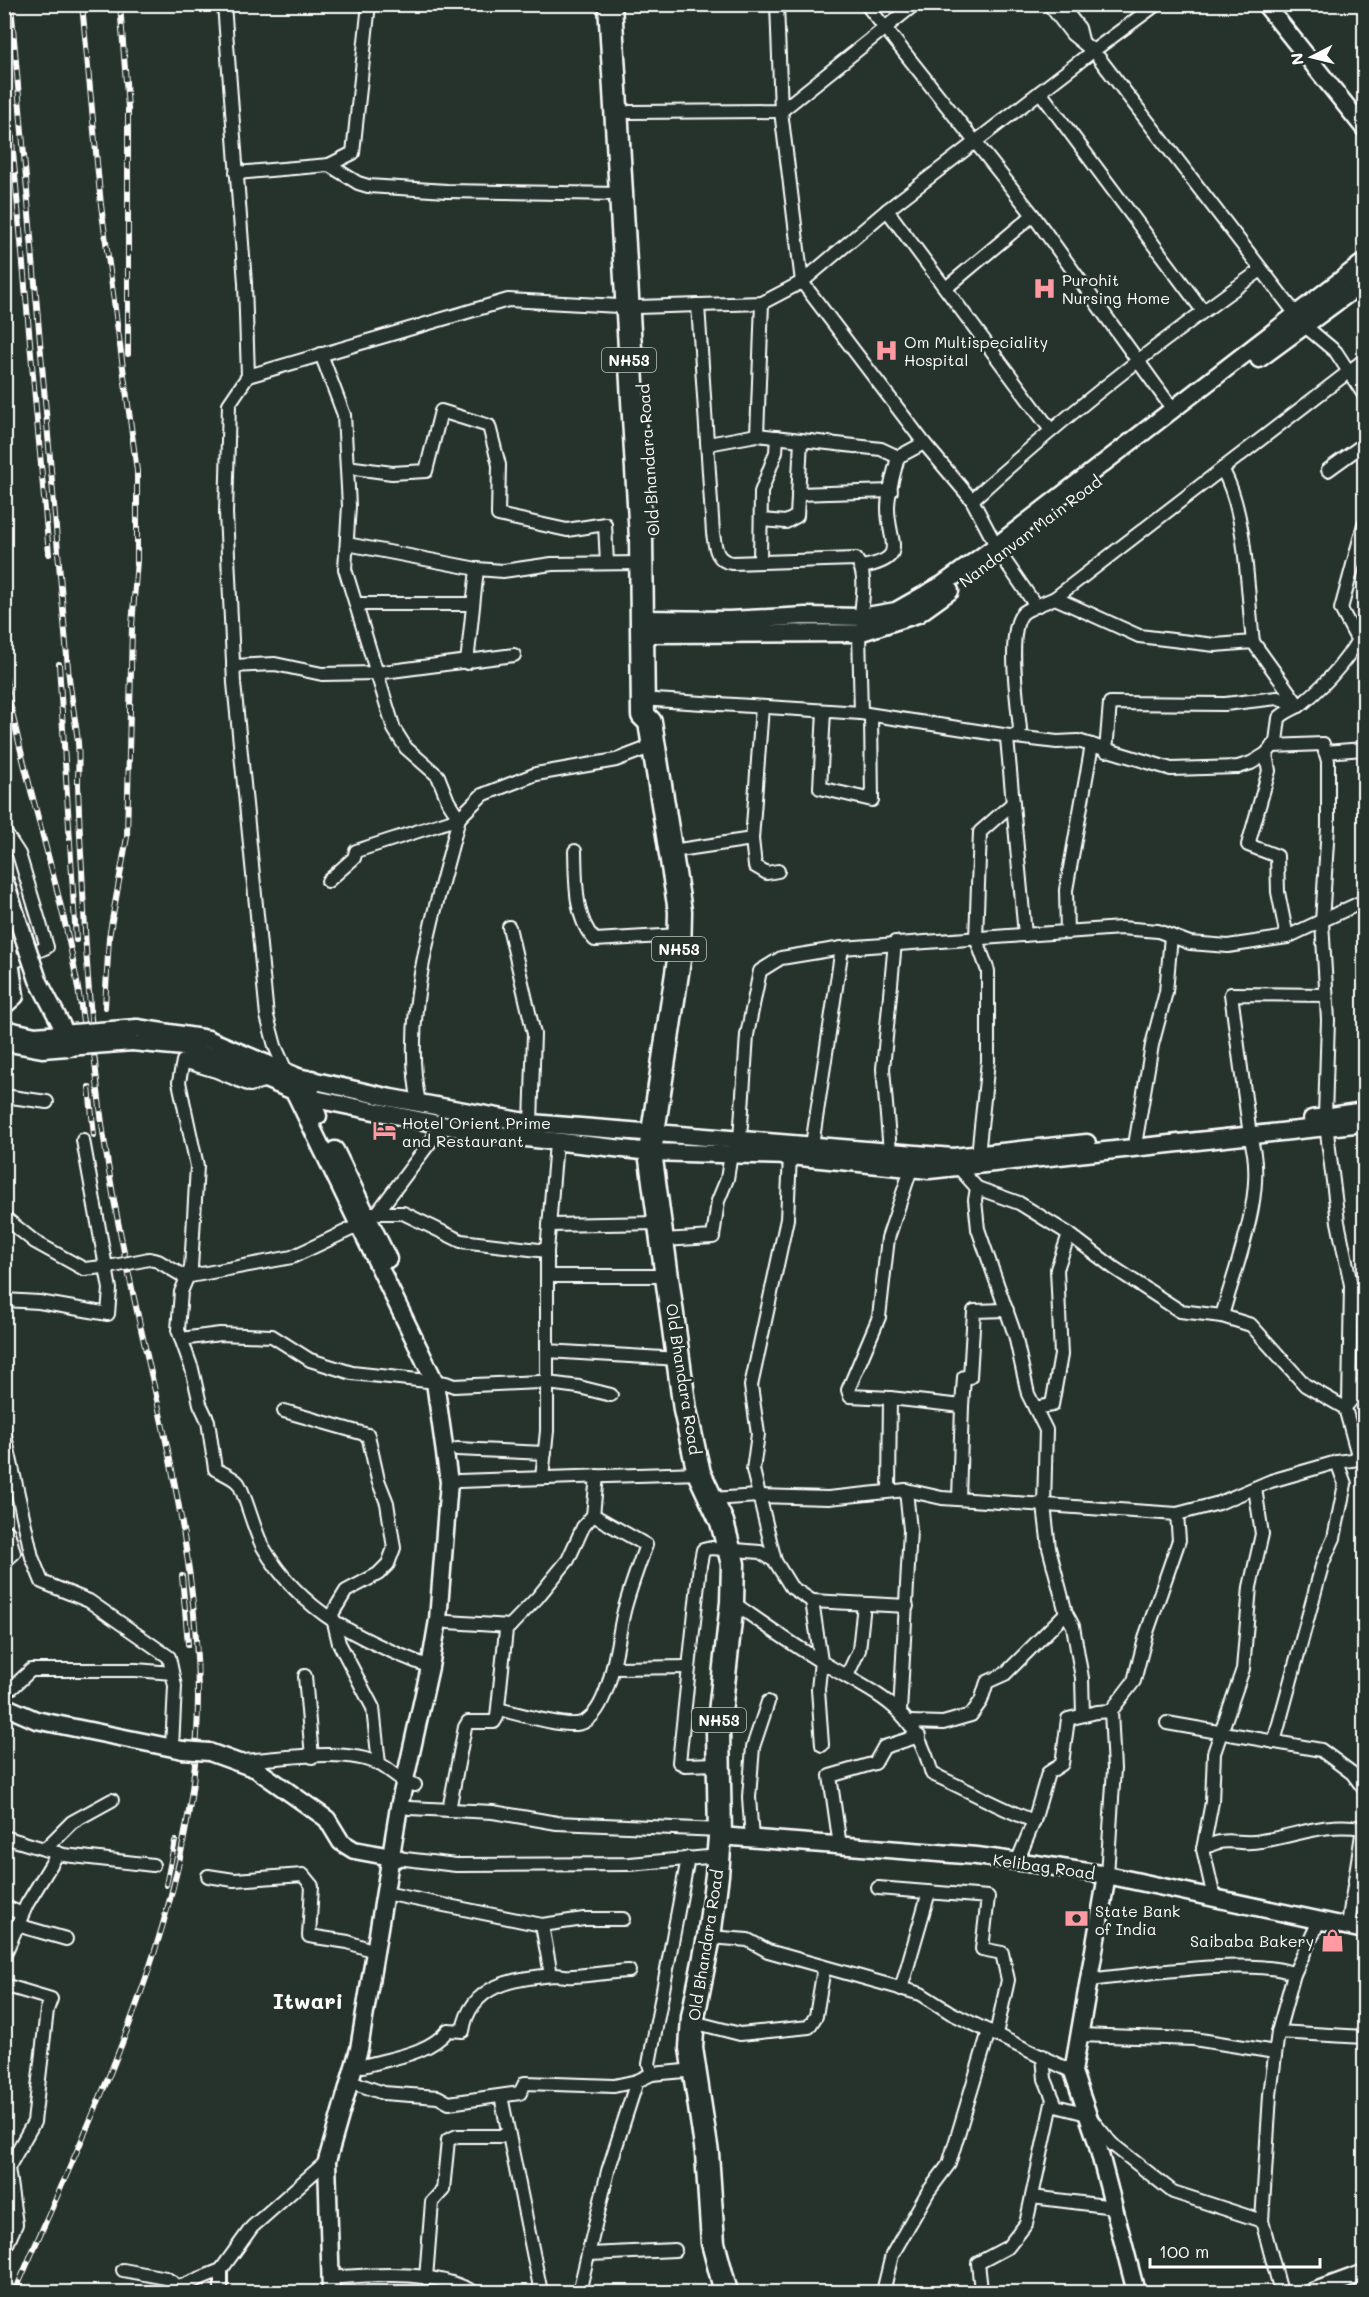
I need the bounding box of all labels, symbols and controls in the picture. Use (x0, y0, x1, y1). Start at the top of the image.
north arrow (1282, 27, 1342, 87)
text: N (1285, 52, 1308, 66)
place label: Purohit Nursing Home (1062, 269, 1170, 308)
hospital icon: Purohit Nursing Home (1031, 275, 1057, 301)
place label: Om Multispeciality Hospital (904, 331, 1048, 370)
hospital icon: Om Multispeciality Hospital (873, 337, 899, 363)
road number: NH53 (602, 348, 656, 372)
street label: Old Bhandara Road (632, 383, 664, 537)
street label: Nandanvan Main Road (954, 470, 1106, 592)
road number: NH53 (652, 937, 706, 961)
place label: Hotel Orient Prime and Restaurant (402, 1112, 551, 1151)
hotel icon: Hotel Orient Prime and Restaurant (371, 1118, 397, 1144)
street label: Old Bhandara Road (662, 1302, 706, 1456)
road number: NH53 (692, 1708, 746, 1732)
street label: Kelibag Road (992, 1848, 1096, 1884)
street label: Old Bhandara Road (683, 1868, 727, 2022)
place label: State Bank of India (1095, 1900, 1180, 1939)
bank icon: State Bank of India (1064, 1906, 1090, 1932)
shop icon: Saibaba Bakery (1319, 1927, 1345, 1953)
place label: Saibaba Bakery (1190, 1930, 1314, 1951)
district label: Itwari (273, 1986, 343, 2015)
scale bar (1150, 2231, 1320, 2269)
text: 100 m (1159, 2239, 1209, 2263)

